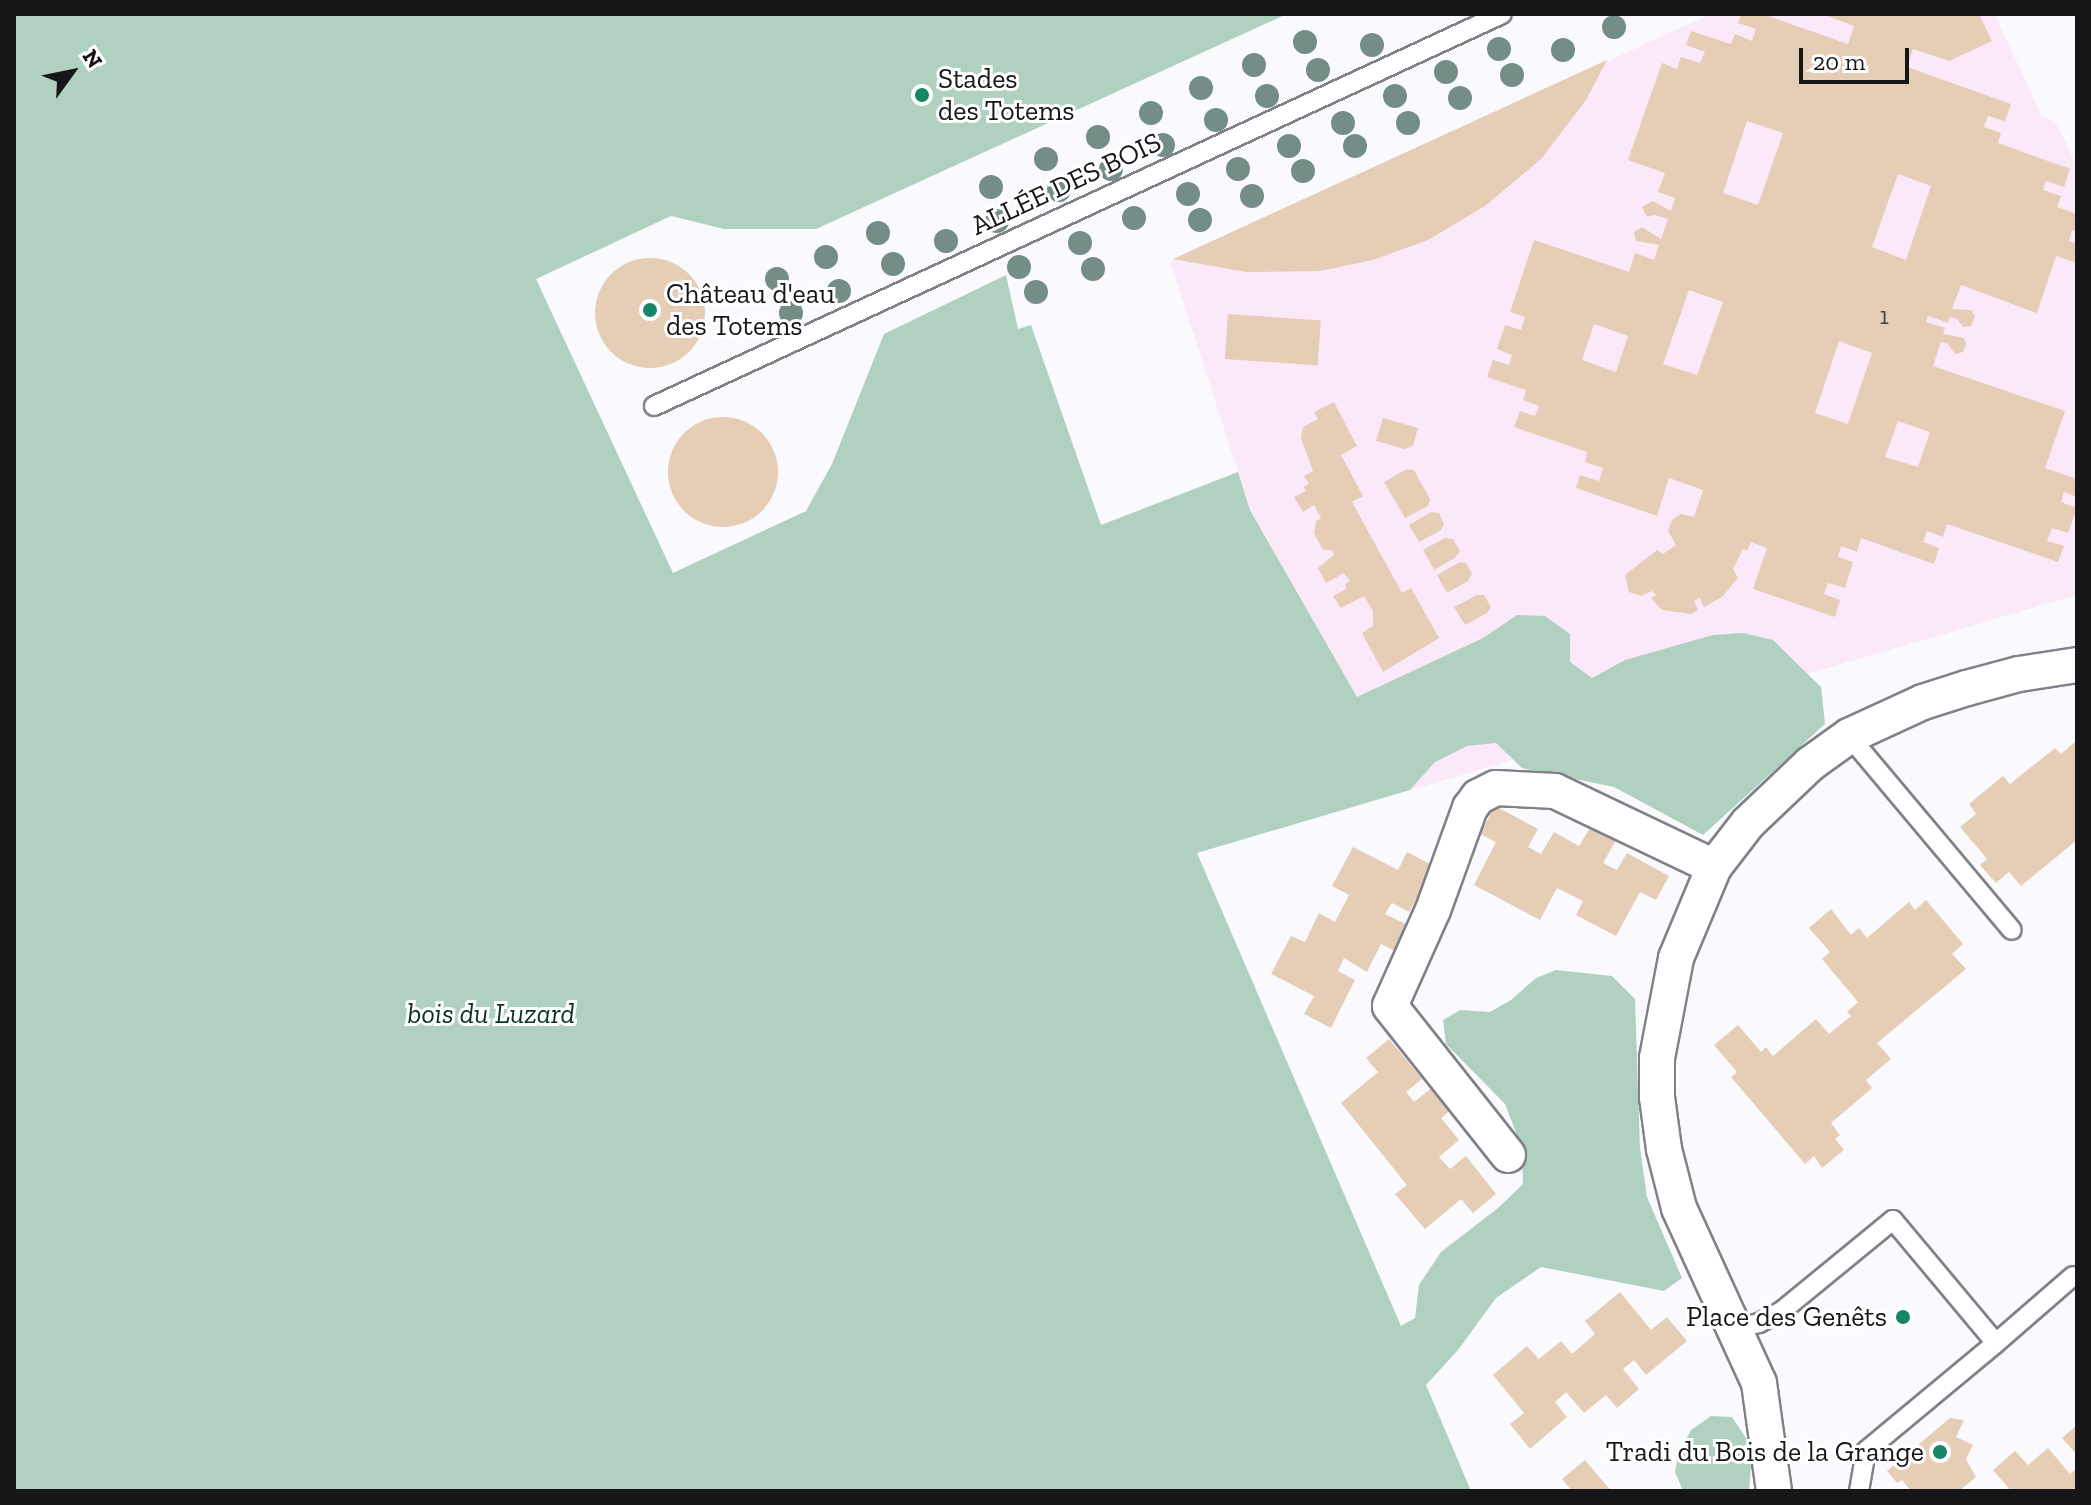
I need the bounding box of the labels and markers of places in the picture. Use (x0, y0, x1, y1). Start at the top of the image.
place label: Stades des Totems (938, 62, 1075, 128)
marker: Stades des Totems (913, 86, 931, 104)
place label: Château d'eau des Totems (666, 277, 835, 343)
marker: Château d'eau des Totems (641, 301, 659, 319)
place label: Place des Genêts (1686, 1300, 1887, 1334)
marker: Place des Genêts (1894, 1308, 1912, 1326)
place label: Tradi du Bois de la Grange (1606, 1435, 1924, 1469)
marker: Tradi du Bois de la Grange (1931, 1443, 1949, 1461)

